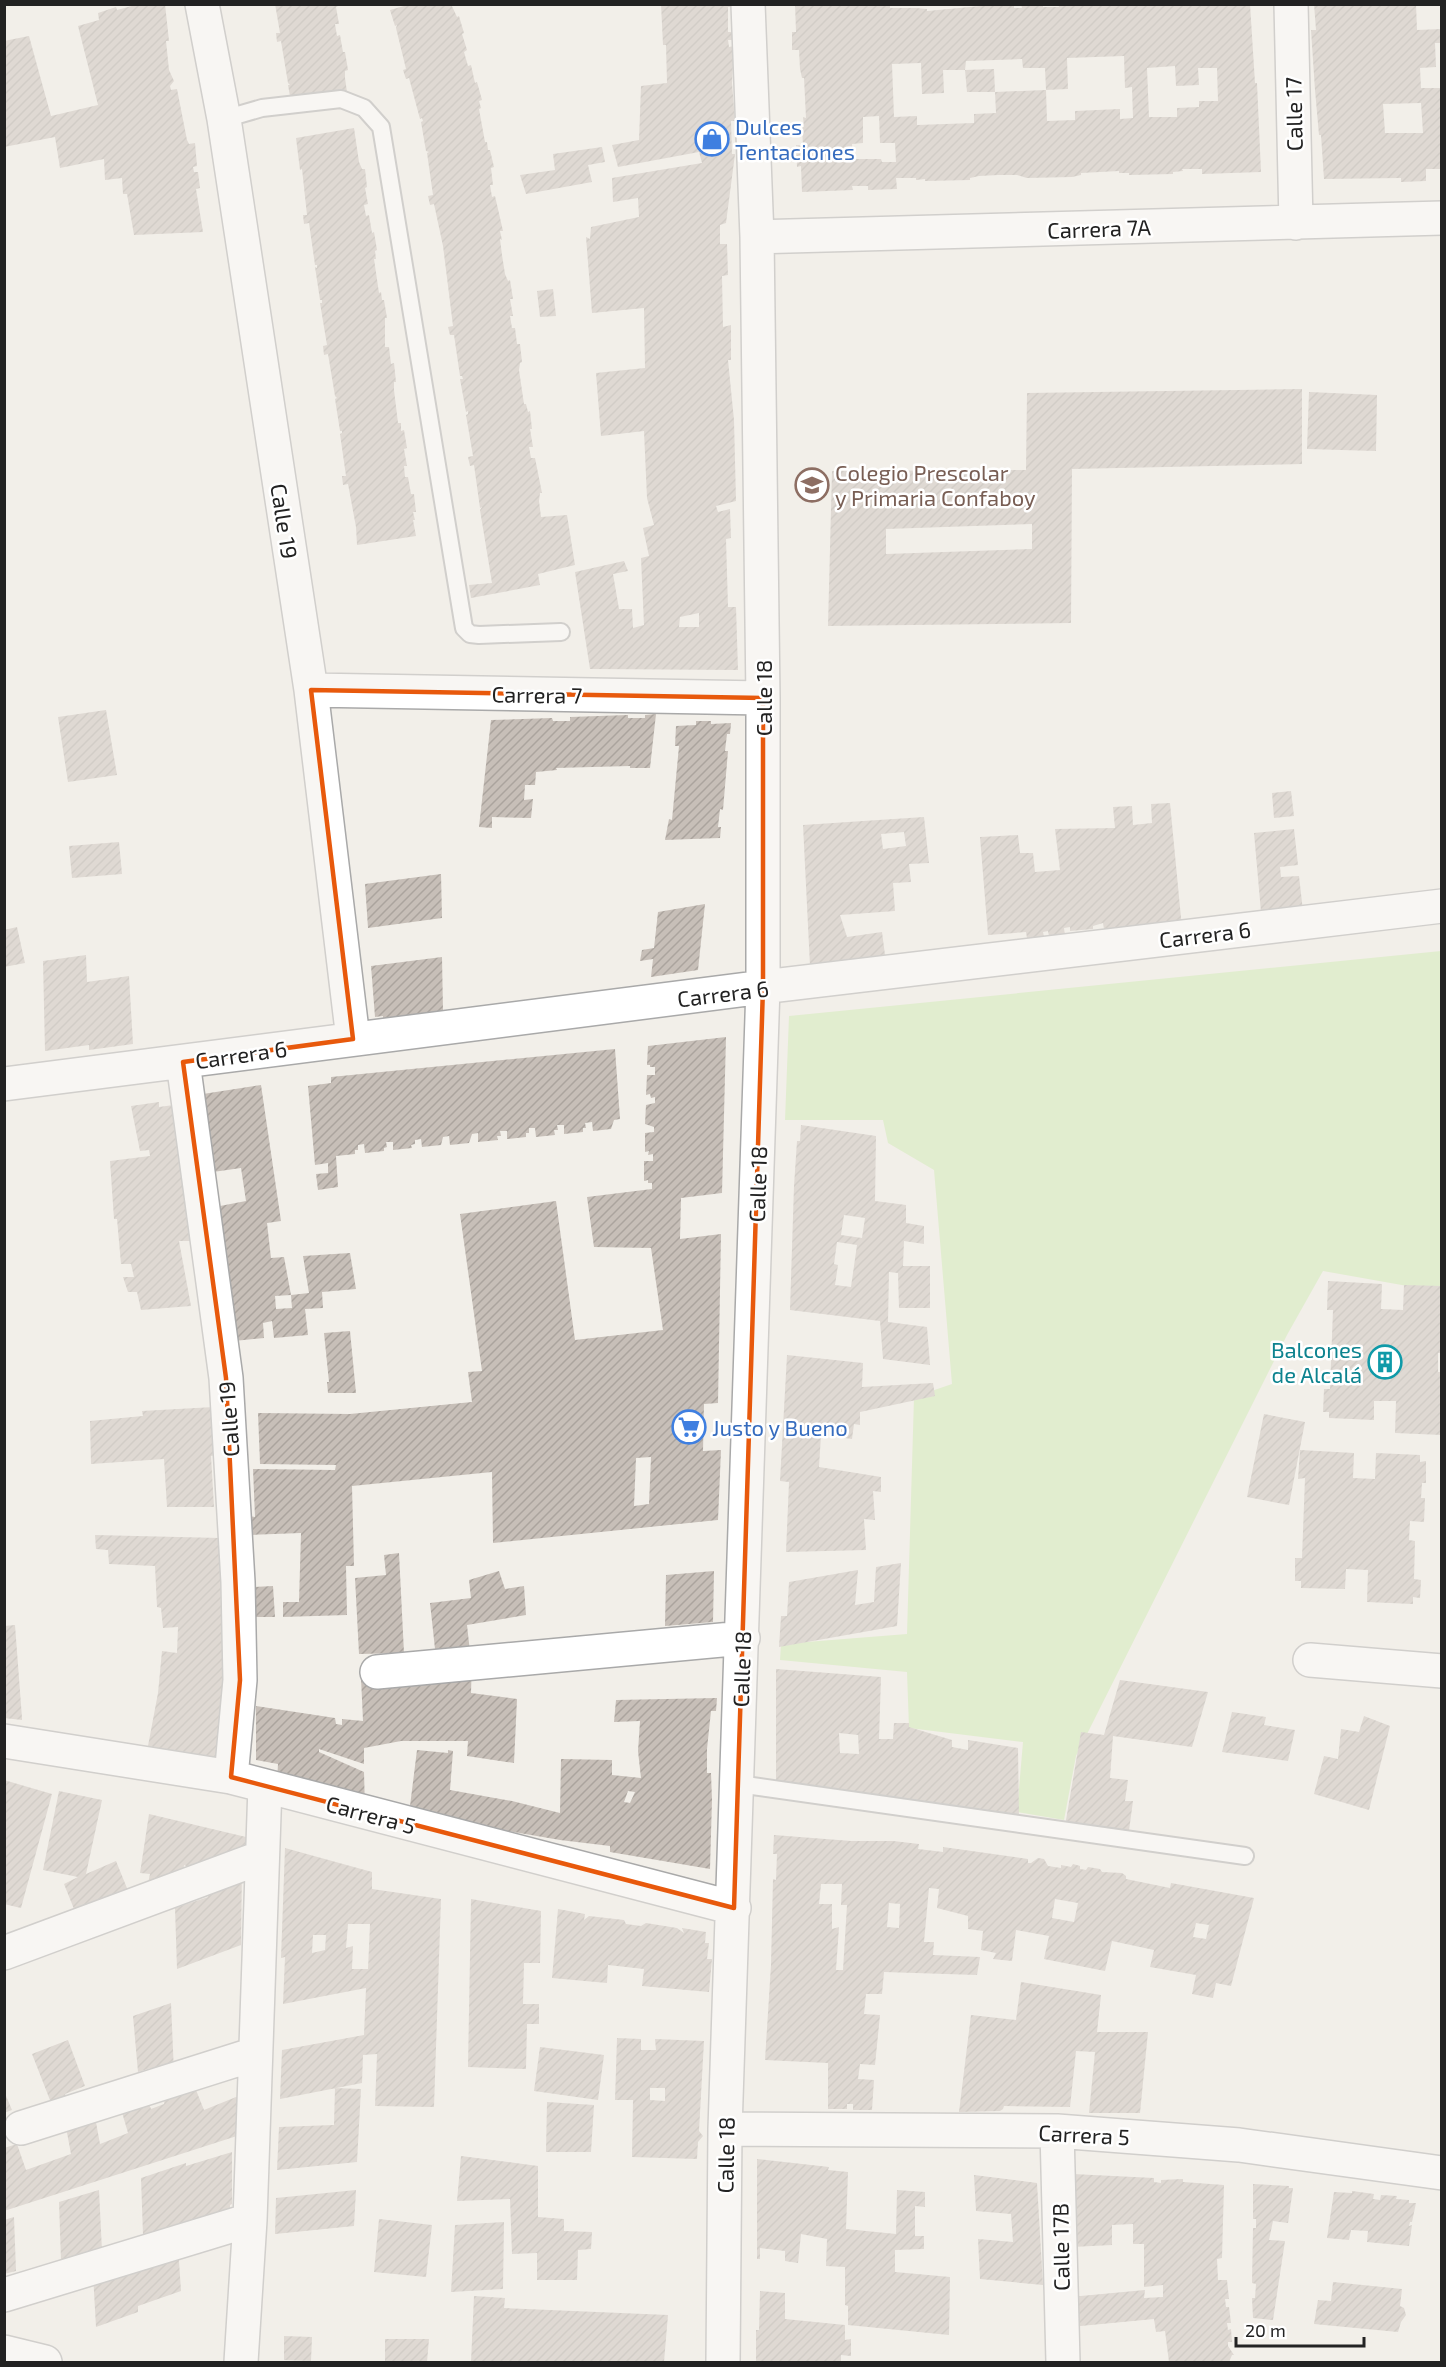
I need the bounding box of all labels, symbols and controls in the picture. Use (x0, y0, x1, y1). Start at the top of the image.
street label: Calle 17 (1279, 77, 1307, 151)
place label: Dulces Tentaciones (735, 113, 855, 164)
shop icon: Dulces Tentaciones (694, 121, 730, 157)
street label: Carrera 7A (1047, 213, 1152, 243)
place label: Colegio Prescolar y Primaria Confaboy (835, 459, 1036, 510)
school or university icon: Colegio Prescolar y Primaria Confaboy (794, 467, 830, 503)
street label: Calle 19 (266, 482, 304, 560)
street label: Calle 18 (750, 660, 776, 736)
street label: Carrera 7 (491, 680, 583, 708)
street label: Carrera 6 (1158, 915, 1252, 953)
street label: Carrera 6 (676, 974, 770, 1012)
street label: Carrera 6 (194, 1035, 288, 1073)
street label: Calle 18 (743, 1145, 771, 1223)
place label: Balcones de Alcalá (1271, 1336, 1362, 1387)
building icon: Balcones de Alcalá (1367, 1344, 1403, 1380)
street label: Calle 19 (212, 1380, 244, 1458)
supermarket icon: Justo y Bueno (671, 1409, 707, 1445)
place label: Justo y Bueno (712, 1414, 848, 1440)
street label: Calle 18 (727, 1630, 755, 1708)
street label: Carrera 5 (323, 1790, 419, 1838)
street label: Calle 18 (711, 2117, 739, 2193)
street label: Carrera 5 (1038, 2119, 1130, 2149)
street label: Calle 17B (1046, 2203, 1074, 2291)
scale bar (1236, 2310, 1364, 2348)
text: 20 m (1245, 2319, 1286, 2341)

